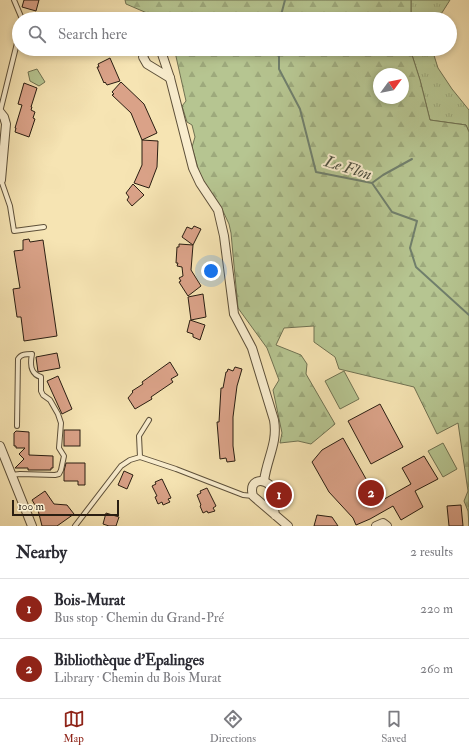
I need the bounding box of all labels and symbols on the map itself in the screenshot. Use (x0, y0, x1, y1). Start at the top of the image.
north arrow (373, 68, 409, 104)
water label: Le Flon (321, 151, 374, 185)
your location (201, 261, 221, 281)
pin: 2 (358, 478, 384, 508)
pin: 1 (266, 480, 292, 510)
scale bar (12, 498, 119, 517)

